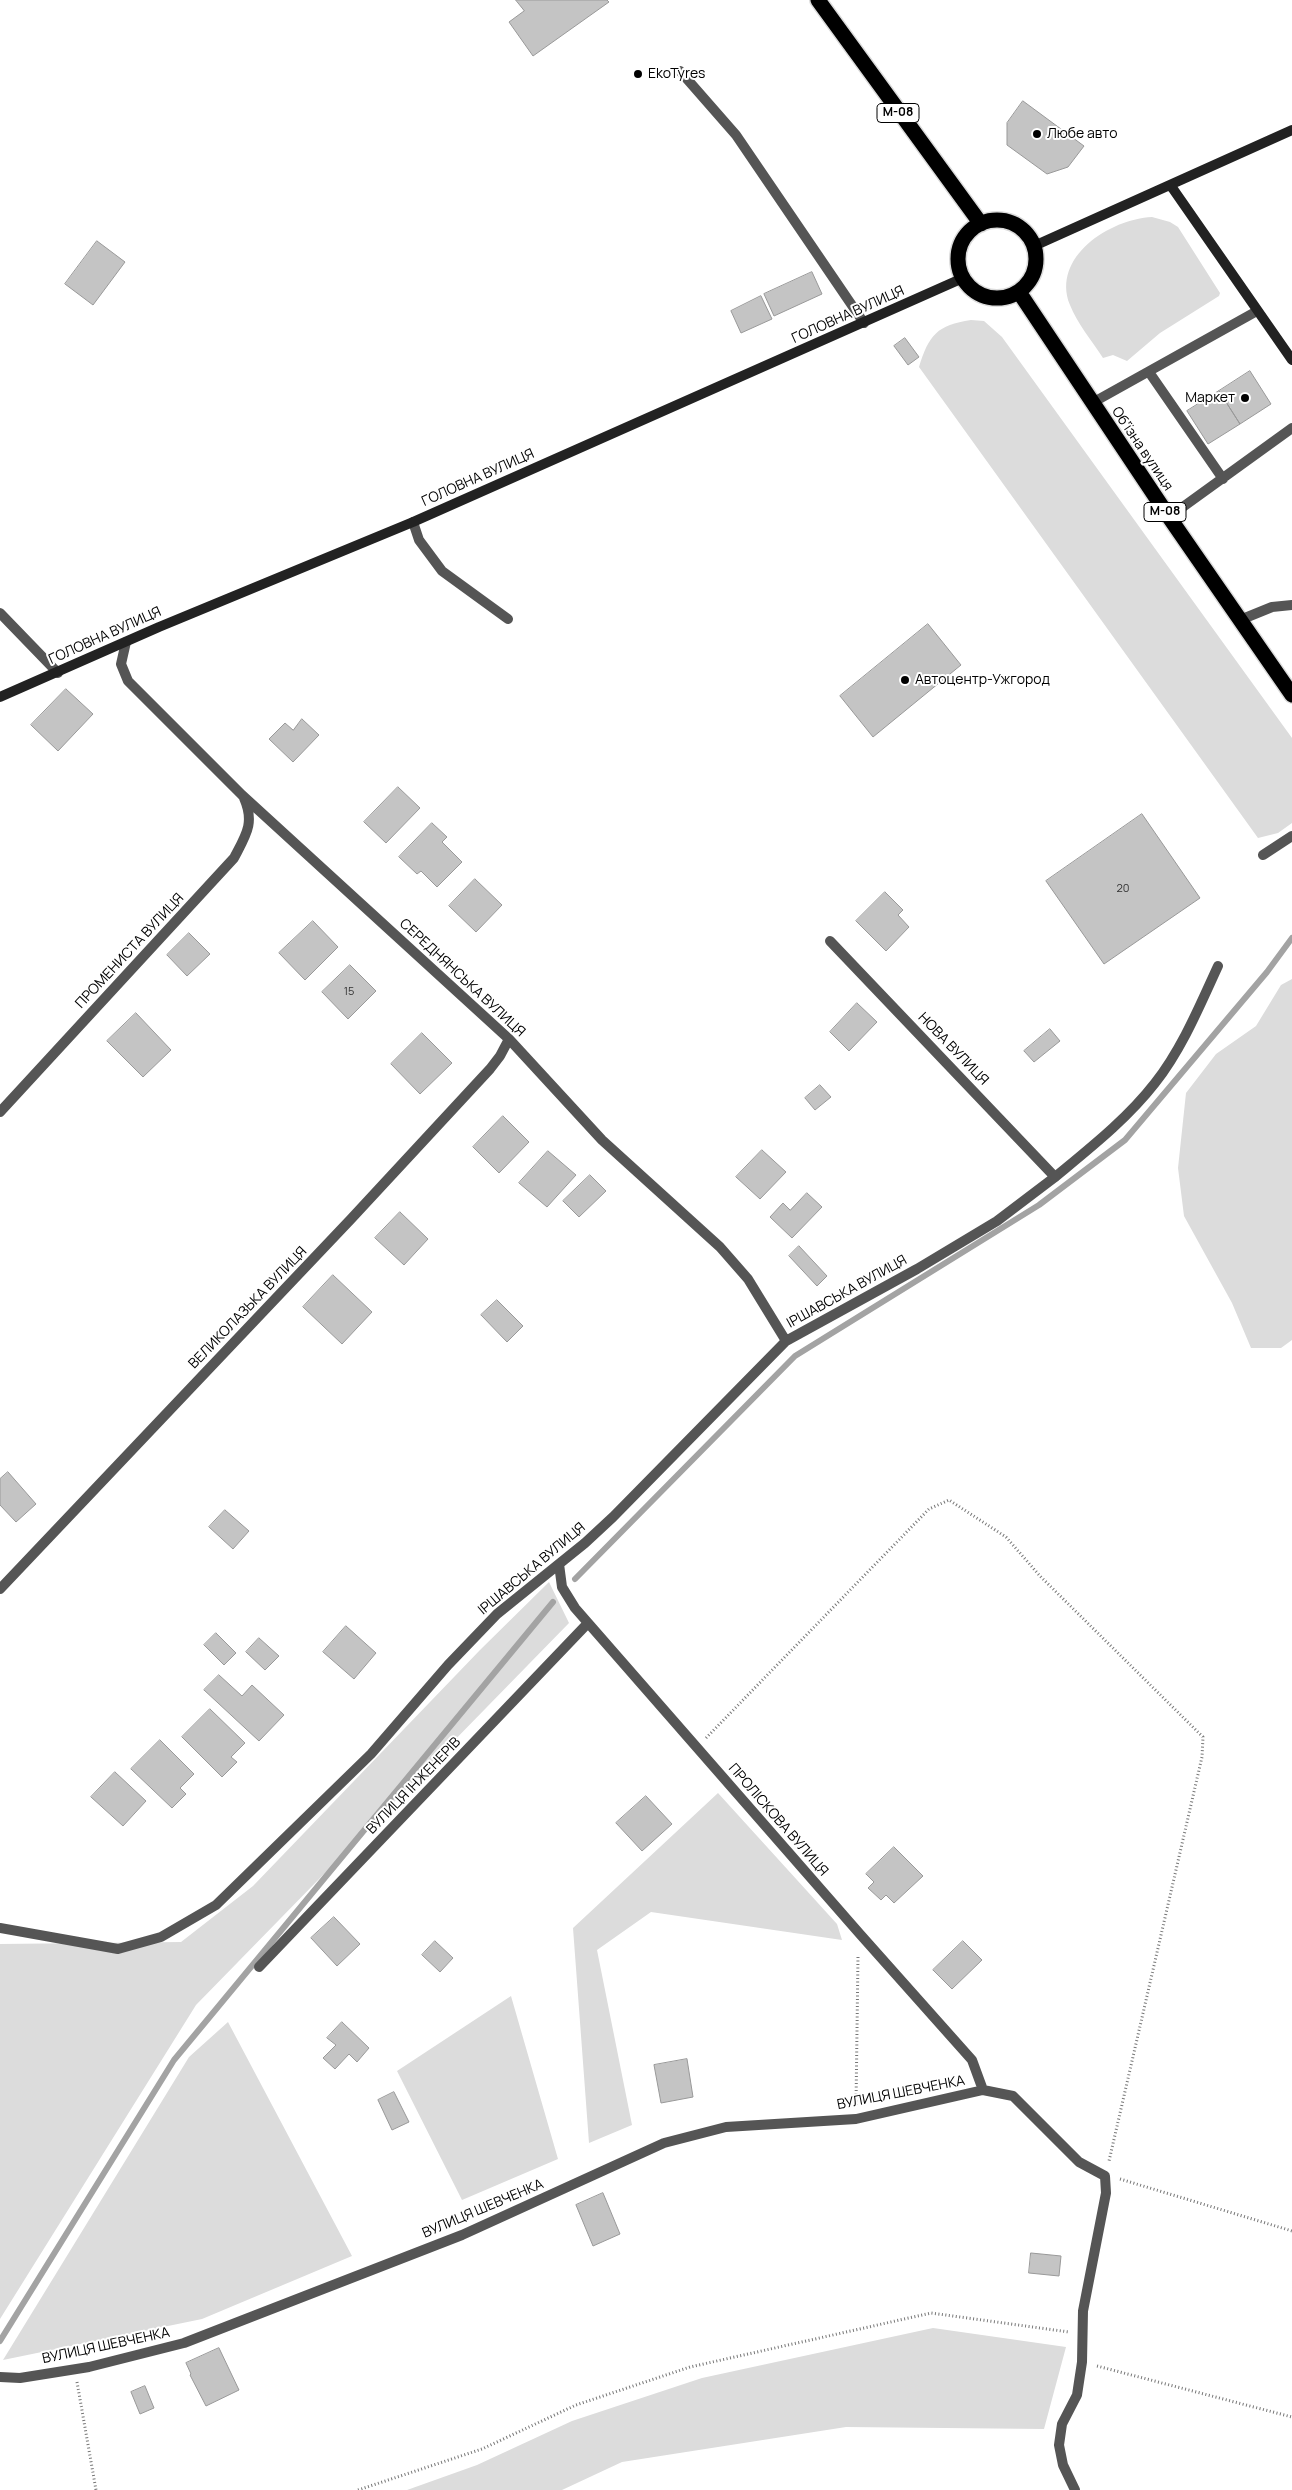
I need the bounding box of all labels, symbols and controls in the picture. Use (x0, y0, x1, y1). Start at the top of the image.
place label: EkoTyres (648, 66, 705, 82)
marker: EkoTyres (632, 68, 644, 80)
road number: М-08 (877, 104, 919, 122)
place label: Любе авто (1047, 126, 1118, 142)
marker: Любе авто (1031, 128, 1043, 140)
street label: ГОЛОВНА ВУЛИЦЯ (789, 283, 907, 347)
place label: Маркет (1185, 390, 1235, 406)
marker: Маркет (1239, 392, 1251, 404)
street label: Обʼїзна вулиця (1108, 404, 1176, 494)
street label: ГОЛОВНА ВУЛИЦЯ (419, 446, 537, 510)
road number: М-08 (1144, 502, 1186, 522)
street label: ГОЛОВНА ВУЛИЦЯ (46, 604, 164, 668)
place label: Автоцентр-Ужгород (915, 672, 1050, 688)
marker: Автоцентр-Ужгород (899, 674, 911, 686)
house number: 20 (1117, 882, 1129, 896)
street label: ПРОМЕНИСТА ВУЛИЦЯ (72, 890, 188, 1012)
street label: СЕРЕДНЯНСЬКА ВУЛИЦЯ (396, 915, 528, 1041)
house number: 15 (344, 985, 354, 999)
street label: НОВА ВУЛИЦЯ (914, 1009, 992, 1089)
street label: ВЕЛИКОЛАЗЬКА ВУЛИЦЯ (185, 1244, 311, 1372)
street label: ІРШАВСЬКА ВУЛИЦЯ (784, 1252, 910, 1332)
street label: ІРШАВСЬКА ВУЛИЦЯ (475, 1519, 589, 1619)
street label: ВУЛИЦЯ ІНЖЕНЕРІВ (363, 1734, 465, 1838)
street label: ПРОЛІСКОВА ВУЛИЦЯ (725, 1760, 831, 1880)
street label: ВУЛИЦЯ ШЕВЧЕНКА (836, 2072, 966, 2114)
street label: ВУЛИЦЯ ШЕВЧЕНКА (420, 2176, 546, 2242)
street label: ВУЛИЦЯ ШЕВЧЕНКА (41, 2324, 171, 2368)

